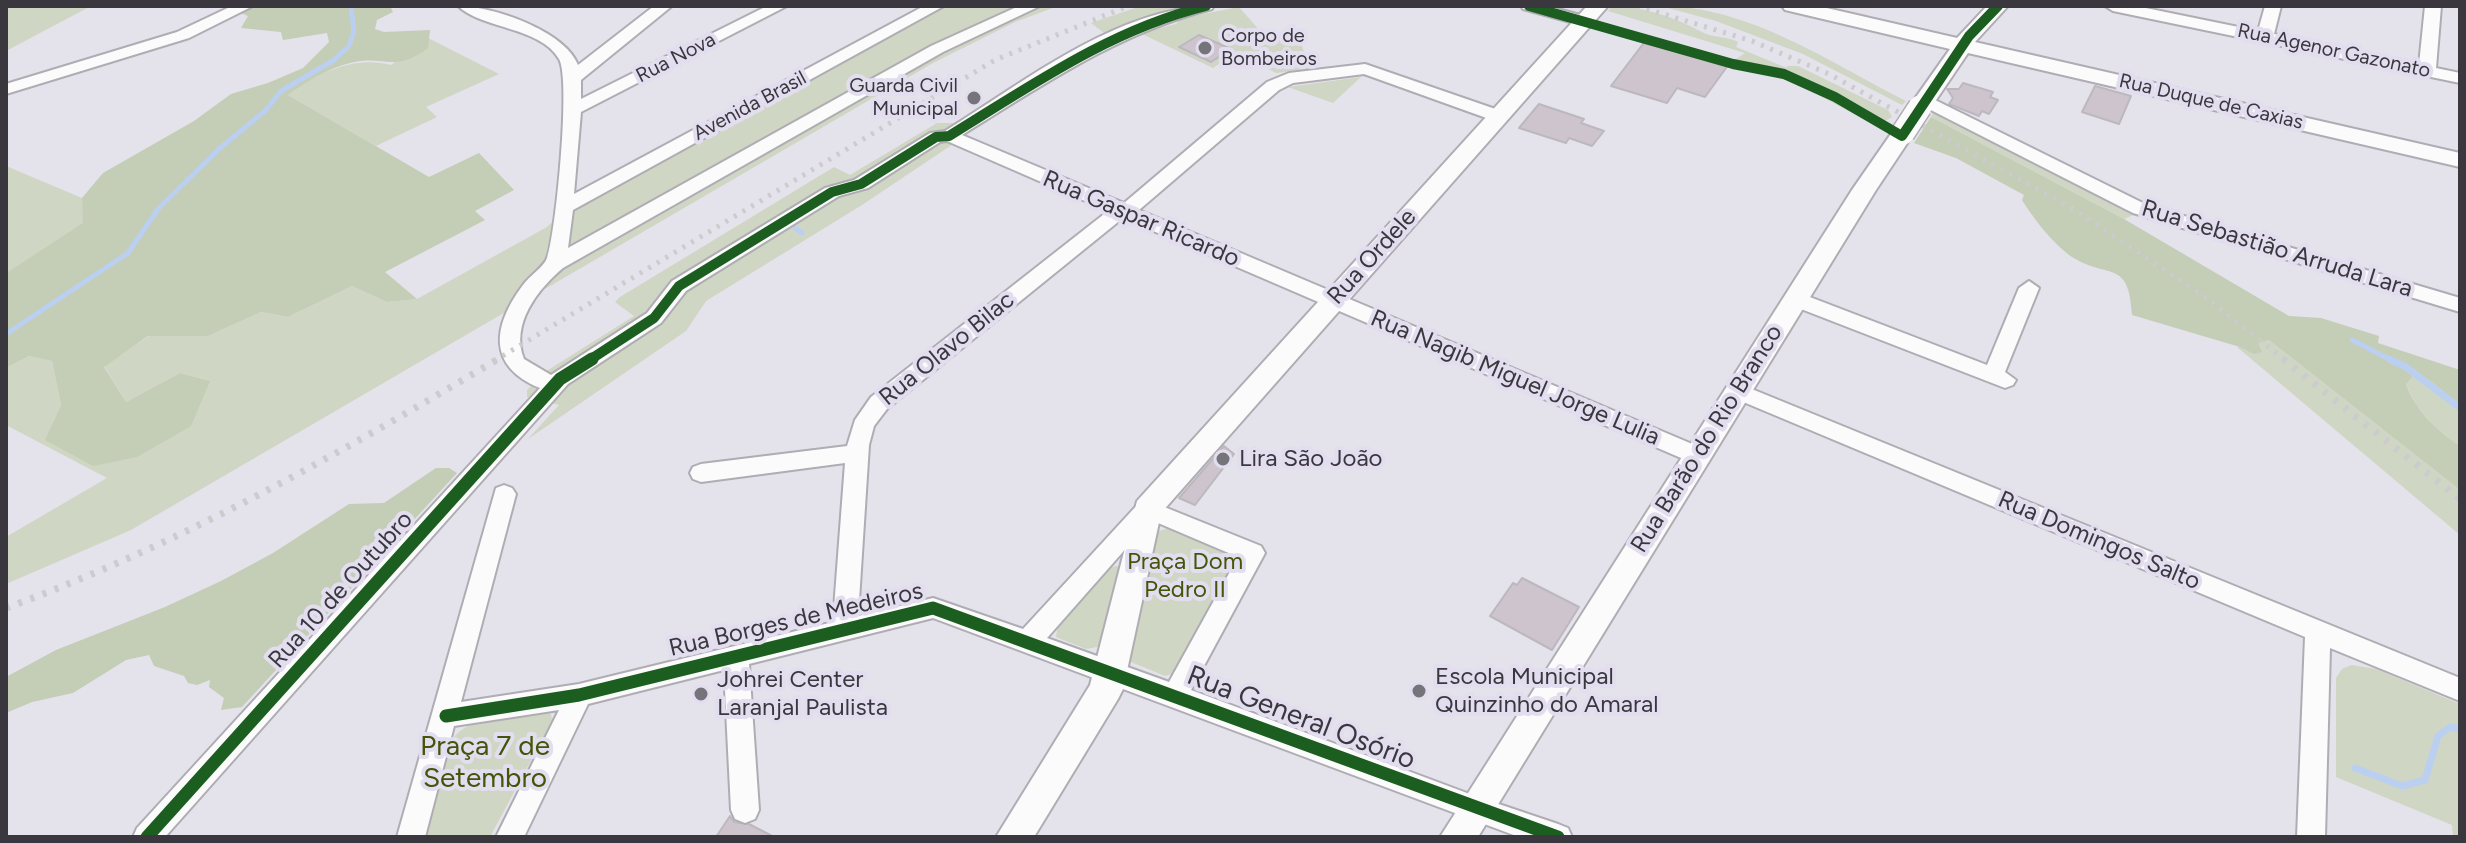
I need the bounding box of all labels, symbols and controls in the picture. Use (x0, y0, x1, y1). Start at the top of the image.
street label: Rua Agenor Gazonato (2235, 19, 2433, 83)
place label: Corpo de Bombeiros (1221, 24, 1317, 71)
street label: Rua Nova (632, 28, 720, 88)
marker: Corpo de Bombeiros (1196, 39, 1214, 57)
street label: Avenida Brasil (689, 66, 811, 146)
street label: Rua Duque de Caxias (2117, 69, 2305, 135)
place label: Guarda Civil Municipal (849, 74, 958, 121)
marker: Guarda Civil Municipal (965, 89, 983, 107)
street label: Rua Gaspar Ricardo (1038, 165, 1244, 273)
street label: Rua Sebastião Arruda Lara (2138, 194, 2416, 304)
street label: Rua Ordele (1322, 203, 1422, 311)
street label: Rua Olavo Bilac (874, 286, 1020, 412)
street label: Rua Nagib Miguel Jorge Lulia (1366, 304, 1664, 452)
street label: Rua Barão do Rio Branco (1625, 320, 1789, 558)
place label: Lira São João (1239, 445, 1383, 473)
marker: Lira São João (1214, 450, 1232, 468)
street label: Rua Domingos Salto (1994, 485, 2204, 597)
street label: Rua 10 de Outubro (263, 506, 419, 674)
park label: Praça Dom Pedro II (1127, 548, 1243, 604)
street label: Rua Borges de Medeiros (666, 577, 926, 663)
street label: Rua General Osório (1182, 659, 1420, 777)
place label: Escola Municipal Quinzinho do Amaral (1435, 663, 1659, 719)
place label: Johrei Center Laranjal Paulista (717, 666, 888, 722)
marker: Escola Municipal Quinzinho do Amaral (1410, 682, 1428, 700)
marker: Johrei Center Laranjal Paulista (692, 685, 710, 703)
park label: Praça 7 de Setembro (420, 730, 550, 796)

